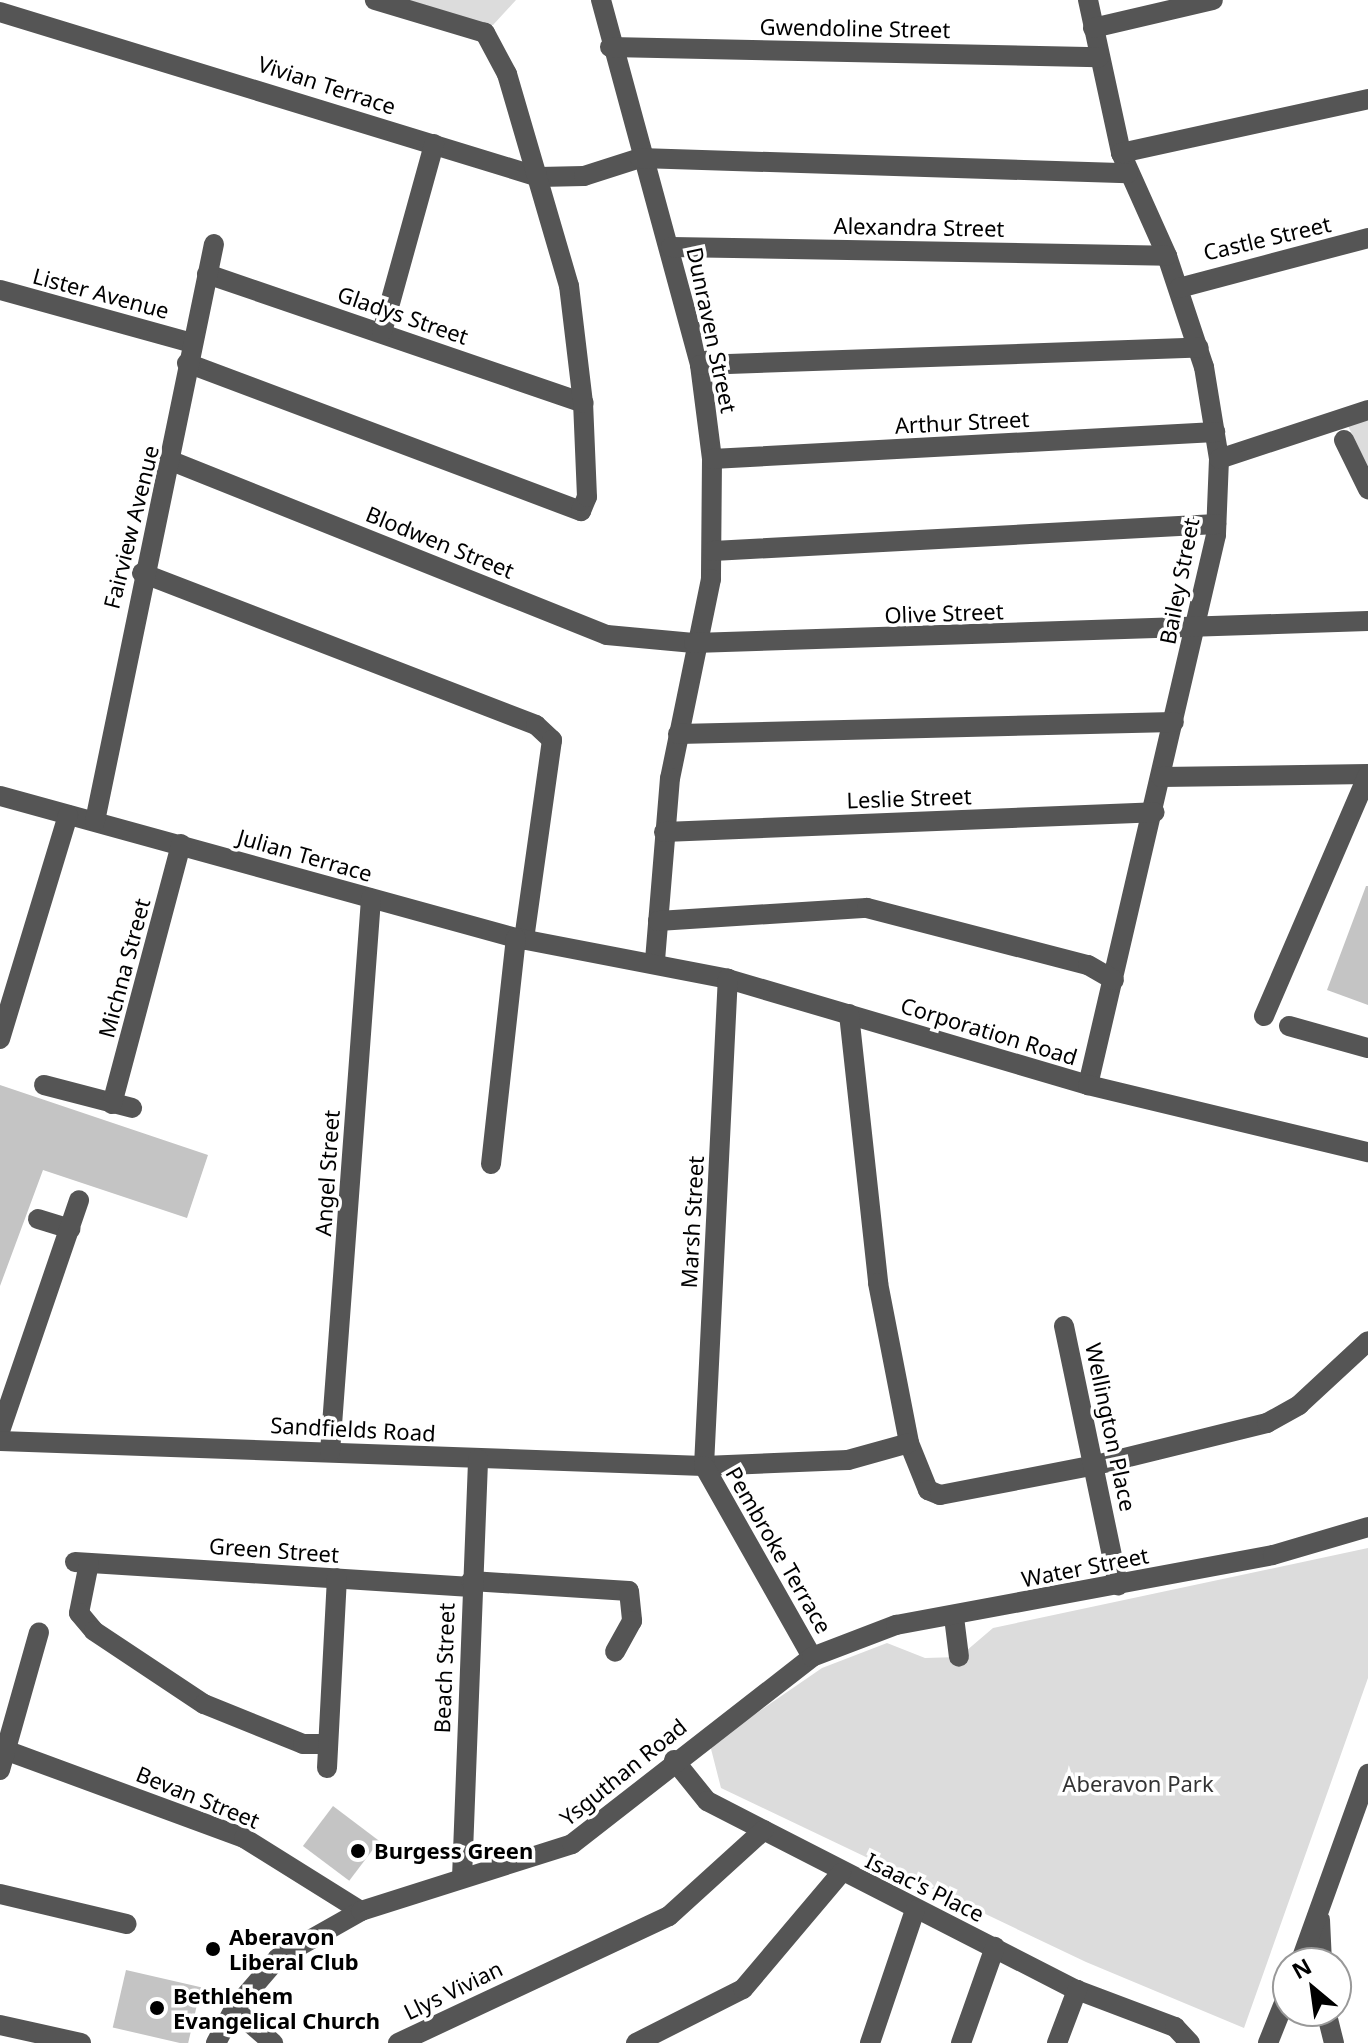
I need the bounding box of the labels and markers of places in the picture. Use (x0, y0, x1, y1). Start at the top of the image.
place label: Burgess Green (374, 1838, 533, 1864)
marker: Burgess Green (349, 1842, 367, 1860)
place label: Aberavon Liberal Club (229, 1923, 359, 1974)
marker: Aberavon Liberal Club (204, 1940, 222, 1958)
place label: Bethlehem Evangelical Church (173, 1982, 380, 2034)
marker: Bethlehem Evangelical Church (148, 1999, 166, 2017)

